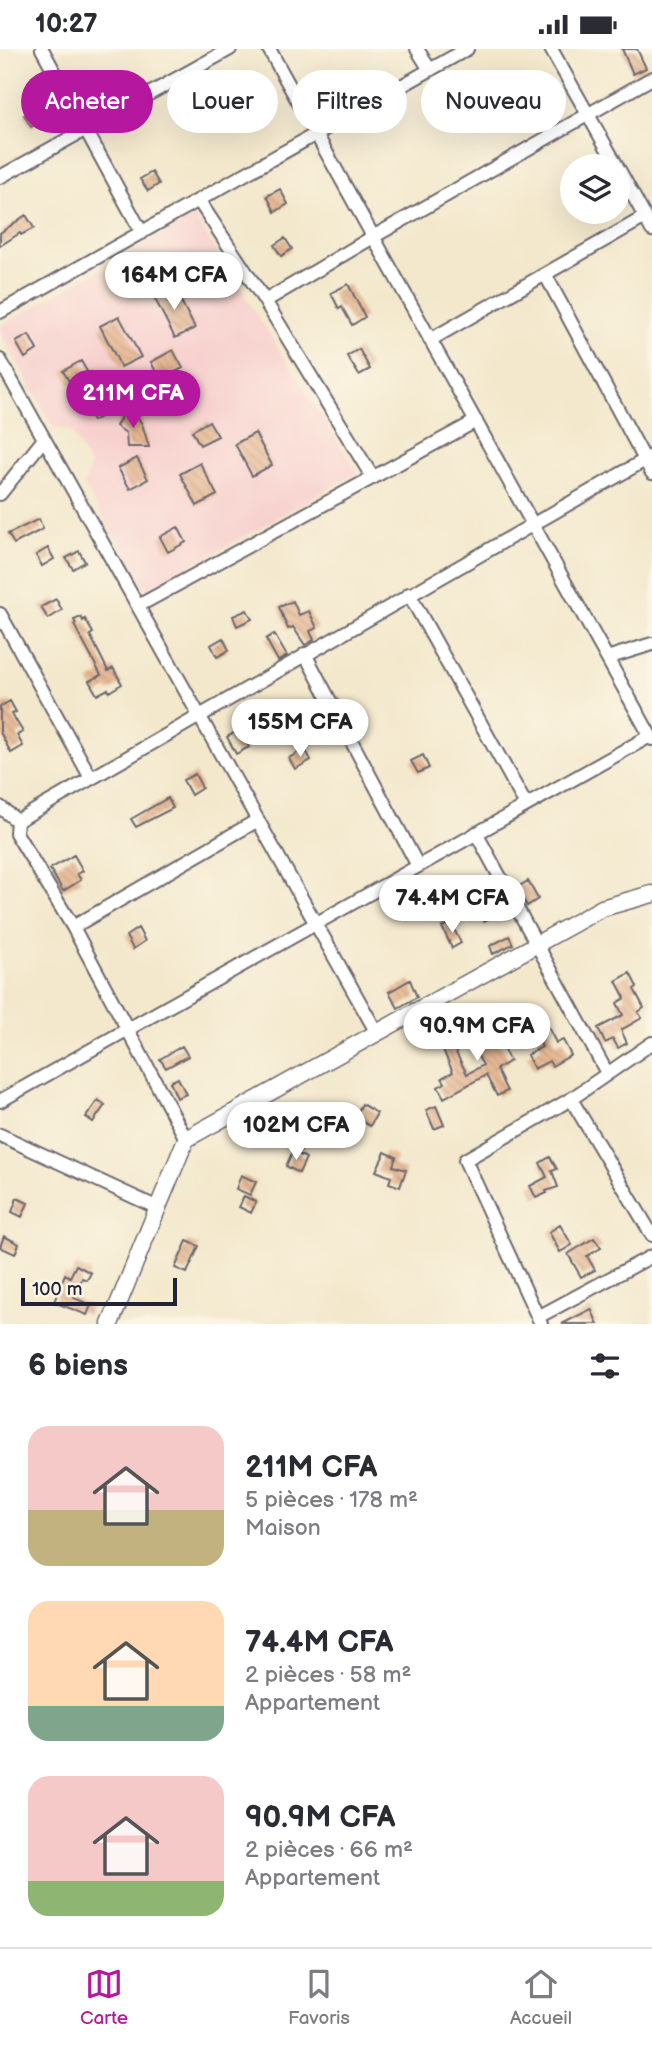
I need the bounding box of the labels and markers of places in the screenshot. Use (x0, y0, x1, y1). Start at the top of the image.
pin: 164M CFA (102, 253, 246, 312)
pin: 211M CFA (61, 371, 205, 430)
pin: 155M CFA (228, 699, 372, 759)
pin: 74.4M CFA (372, 875, 532, 935)
pin: 90.9M CFA (397, 1003, 557, 1063)
pin: 102M CFA (224, 1103, 368, 1162)

